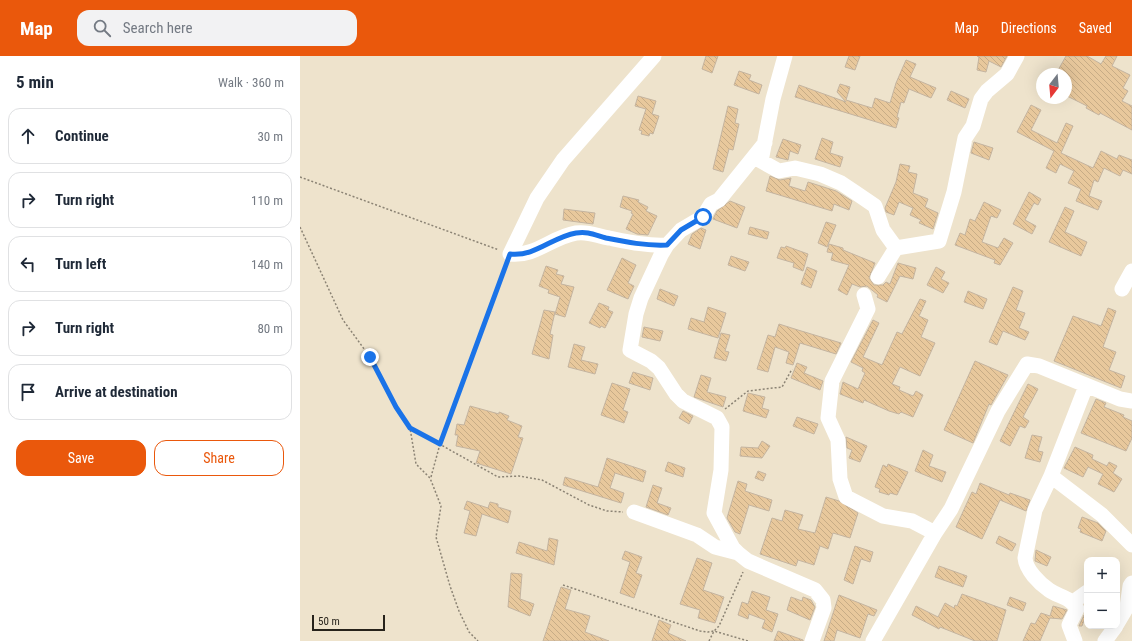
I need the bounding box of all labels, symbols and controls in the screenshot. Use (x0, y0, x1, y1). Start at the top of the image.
search box (77, 10, 357, 46)
text: Map (20, 17, 53, 40)
icon: search (91, 17, 113, 39)
text: Search here (123, 19, 193, 37)
text: Map (955, 20, 979, 36)
text: Directions (1001, 20, 1057, 36)
text: Saved (1079, 20, 1112, 36)
north arrow (1036, 68, 1072, 104)
text: 5 min (16, 72, 54, 92)
text: Walk · 360 m (218, 75, 284, 90)
icon: ahead (17, 125, 39, 147)
text: Continue (55, 127, 109, 145)
text: 30 m (257, 129, 283, 144)
icon: right (17, 189, 39, 211)
text: Turn right (55, 191, 114, 209)
text: 110 m (251, 193, 283, 208)
route start (694, 208, 712, 226)
icon: left (17, 253, 39, 275)
text: Turn left (55, 255, 106, 273)
text: 140 m (251, 257, 283, 272)
icon: right (17, 317, 39, 339)
text: Turn right (55, 319, 114, 337)
text: 80 m (257, 321, 283, 336)
route end (361, 348, 379, 366)
icon: arrive (17, 381, 39, 403)
text: Arrive at destination (55, 383, 178, 401)
button: Save (16, 440, 146, 476)
button: Share (154, 440, 284, 476)
map controls (1084, 557, 1120, 629)
button: + (1084, 557, 1120, 593)
button: − (1084, 593, 1120, 629)
scale bar (312, 613, 385, 632)
text: 50 m (318, 615, 340, 628)

